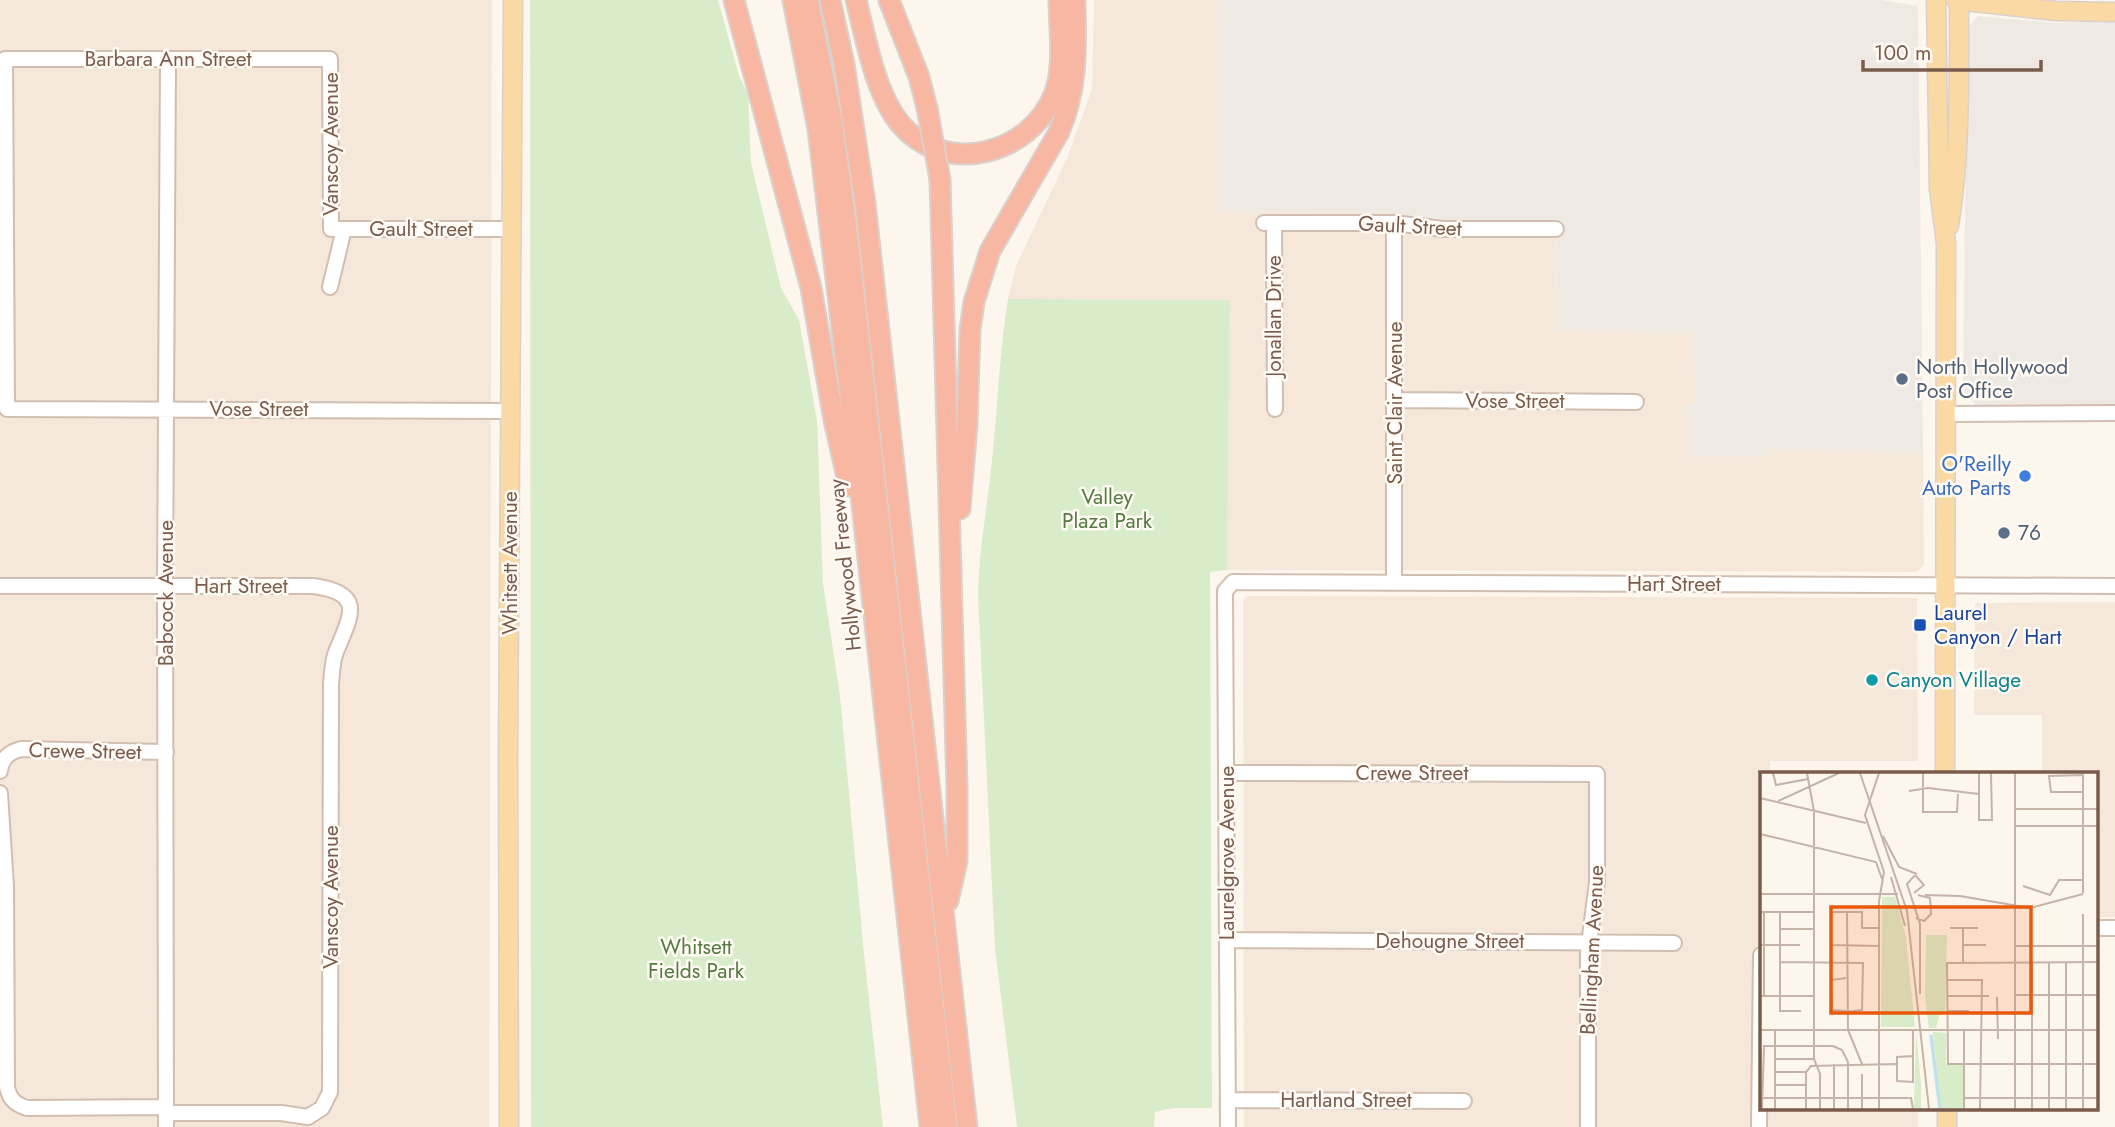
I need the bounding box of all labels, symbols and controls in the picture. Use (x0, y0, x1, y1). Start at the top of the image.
scale bar (1863, 28, 2042, 72)
text: 100 m (1874, 38, 1931, 68)
street label: Barbara Ann Street (84, 44, 252, 74)
street label: Vanscoy Avenue (316, 72, 346, 216)
street label: Gault Street (1357, 208, 1463, 244)
street label: Gault Street (369, 214, 473, 244)
street label: Jonallan Drive (1259, 255, 1289, 380)
street label: Saint Clair Avenue (1380, 321, 1410, 485)
place label: North Hollywood Post Office (1916, 352, 2068, 406)
marker: North Hollywood Post Office (1894, 371, 1910, 387)
street label: Vose Street (1465, 386, 1565, 416)
street label: Vose Street (209, 394, 309, 424)
place label: O'Reilly Auto Parts (1922, 449, 2012, 503)
marker: O'Reilly Auto Parts (2017, 468, 2033, 484)
street label: Hollywood Freeway (821, 477, 869, 653)
park label: Valley Plaza Park (1062, 482, 1153, 536)
street label: Whitsett Avenue (495, 491, 525, 635)
place label: 76 (2018, 518, 2041, 548)
street label: Babcock Avenue (151, 520, 181, 666)
marker: 76 (1996, 525, 2012, 541)
street label: Hart Street (1627, 569, 1721, 599)
street label: Hart Street (194, 571, 288, 601)
place label: Laurel Canyon / Hart (1934, 598, 2062, 652)
marker: Laurel Canyon / Hart (1912, 617, 1928, 633)
place label: Canyon Village (1886, 665, 2021, 695)
marker: Canyon Village (1864, 672, 1880, 688)
street label: Crewe Street (28, 735, 142, 767)
street label: Crewe Street (1356, 758, 1468, 788)
street label: Laurelgrove Avenue (1212, 766, 1242, 940)
inset map (1760, 772, 2098, 1110)
street label: Vanscoy Avenue (316, 825, 346, 969)
street label: Bellingham Avenue (1573, 864, 1611, 1036)
street label: Dehougne Street (1376, 926, 1524, 956)
park label: Whitsett Fields Park (648, 932, 745, 986)
street label: Hartland Street (1280, 1085, 1412, 1115)

